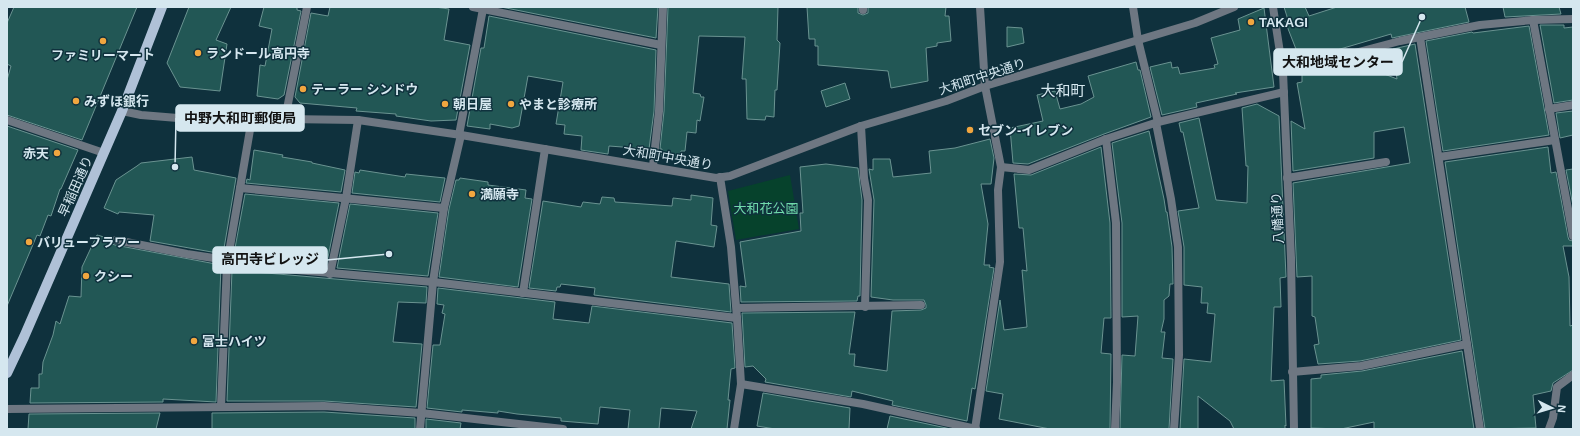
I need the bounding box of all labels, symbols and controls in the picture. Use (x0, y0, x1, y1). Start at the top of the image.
place label: TAKAGI (1259, 15, 1308, 30)
marker: TAKAGI (1246, 17, 1256, 27)
marker: ファミリーマート (98, 36, 108, 46)
place label: ランドール高円寺 (206, 46, 310, 61)
place label: ファミリーマート (51, 48, 155, 63)
marker: ランドール高円寺 (193, 48, 203, 58)
callout: 大和地域センター (1274, 49, 1402, 75)
text: 大和地域センター (1282, 54, 1394, 70)
street label: 大和町中央通り (937, 55, 1028, 98)
place label: テーラー シンドウ (311, 82, 419, 97)
district label: 大和町 (1040, 82, 1086, 99)
marker: テーラー シンドウ (298, 84, 308, 94)
place label: みずほ銀行 (84, 94, 149, 109)
marker: みずほ銀行 (71, 96, 81, 106)
place label: 朝日屋 (453, 97, 492, 112)
place label: やまと診療所 (519, 97, 597, 112)
marker: 朝日屋 (440, 99, 450, 109)
marker: やまと診療所 (506, 99, 516, 109)
callout: 中野大和町郵便局 (176, 105, 304, 131)
text: 中野大和町郵便局 (184, 110, 296, 126)
place label: セブン-イレブン (978, 123, 1073, 138)
marker: セブン-イレブン (965, 125, 975, 135)
street label: 大和町中央通り (622, 142, 714, 173)
place label: 赤天 (23, 146, 49, 161)
marker: 赤天 (52, 148, 62, 158)
street label: 早稲田通り (55, 153, 96, 219)
place label: 満願寺 (480, 187, 519, 202)
marker: 満願寺 (467, 189, 477, 199)
street label: 八幡通り (1269, 192, 1286, 244)
park label: 大和花公園 (733, 201, 799, 216)
place label: バリューフラワー (37, 235, 140, 250)
marker: バリューフラワー (24, 237, 34, 247)
callout: 高円寺ビレッジ (213, 247, 327, 273)
text: 高円寺ビレッジ (221, 251, 319, 267)
place label: クシー (94, 269, 133, 284)
marker: クシー (81, 271, 91, 281)
place label: 富士ハイツ (202, 334, 267, 349)
marker: 富士ハイツ (189, 336, 199, 346)
north arrow (1532, 388, 1572, 428)
text: N (1556, 404, 1568, 413)

